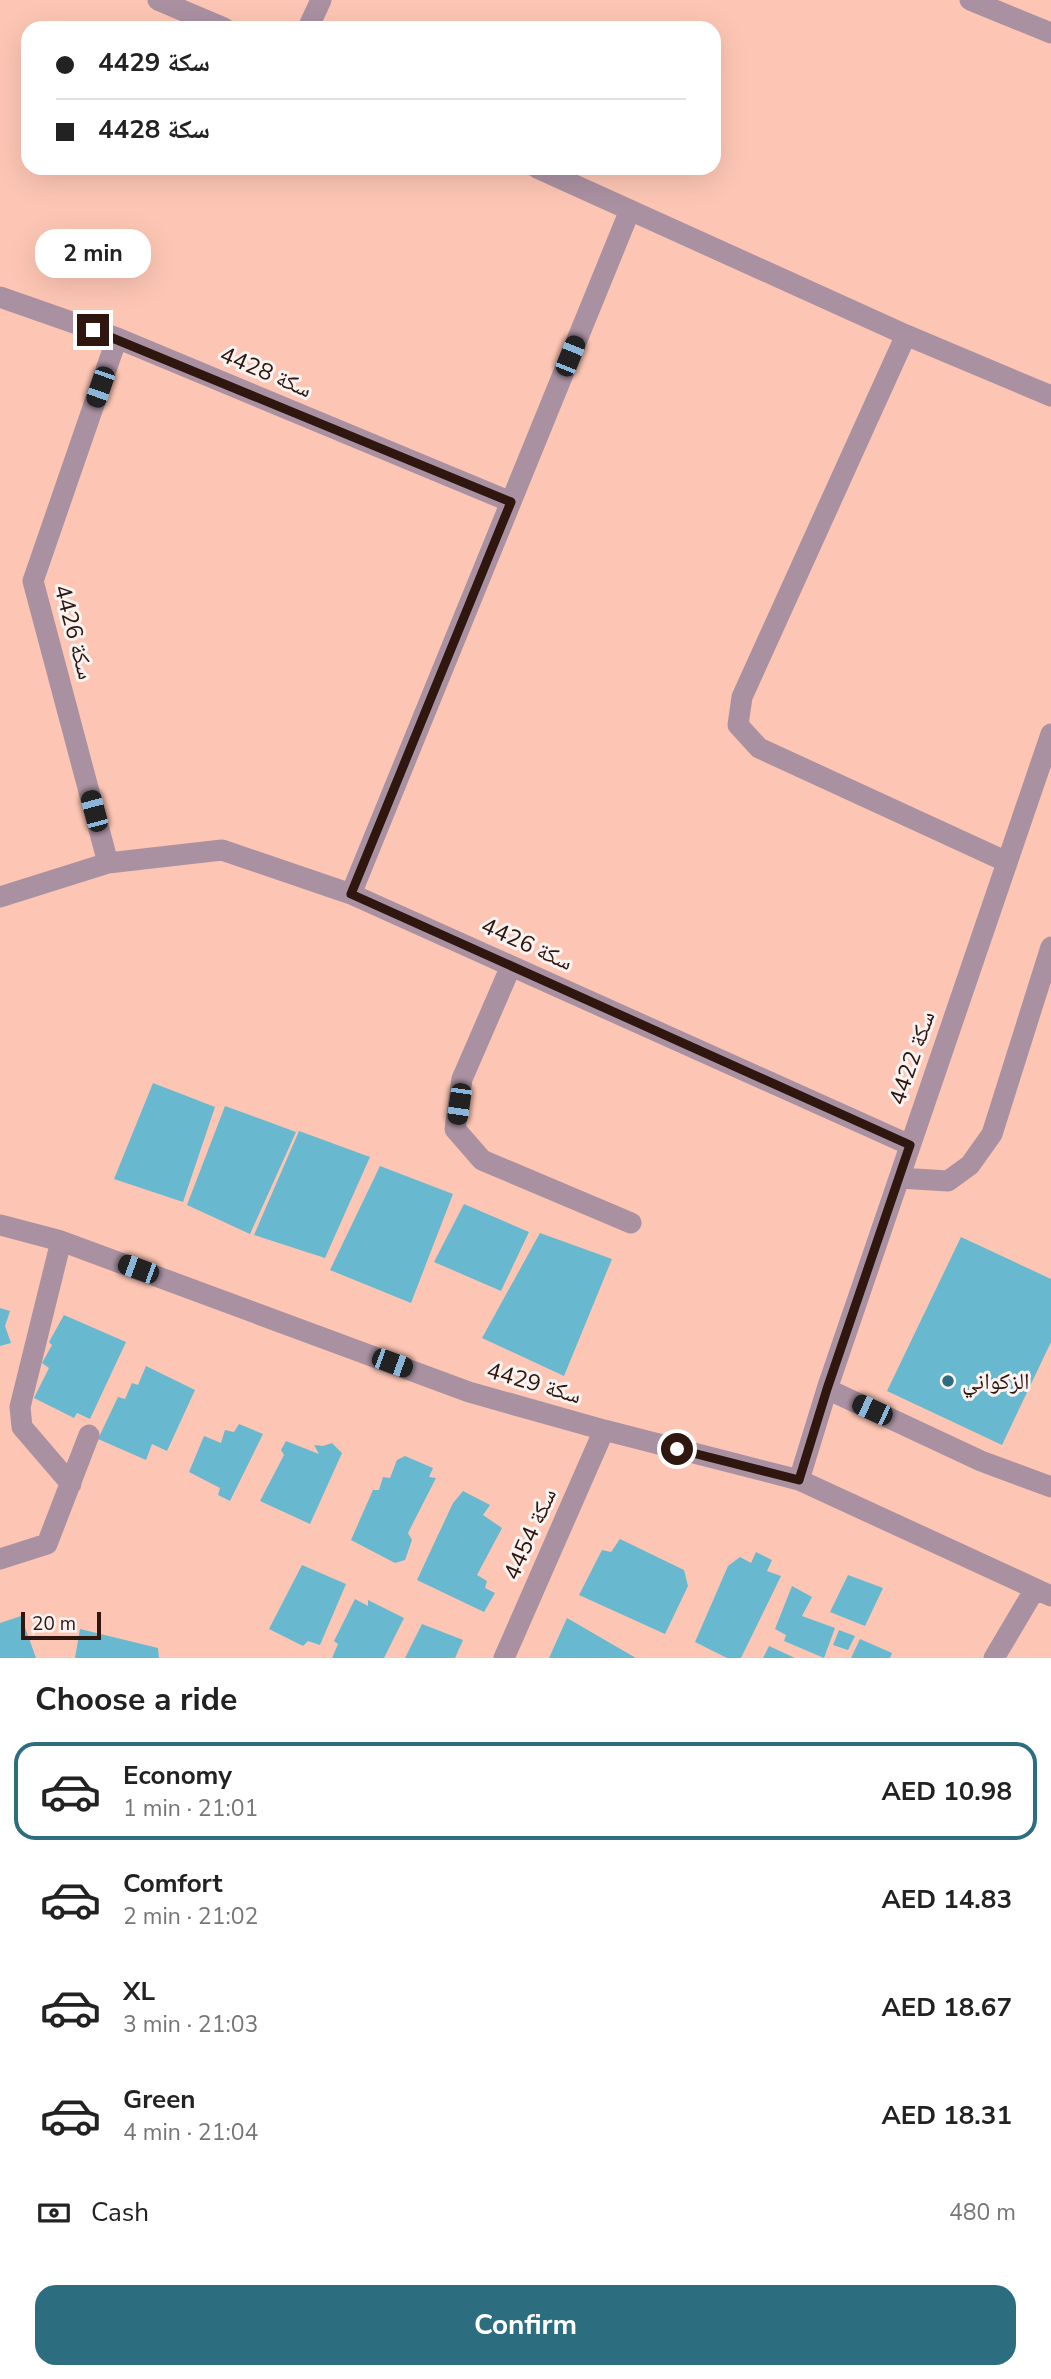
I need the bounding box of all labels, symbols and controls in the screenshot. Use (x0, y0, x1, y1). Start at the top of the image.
text: سكة 4429 (98, 45, 210, 80)
text: سكة 4428 (98, 112, 210, 147)
callout: 2 min (35, 229, 151, 278)
text: 2 min (63, 238, 123, 269)
route end (77, 314, 109, 346)
car (553, 333, 588, 379)
street label: سكة 4428 (215, 339, 317, 405)
car (84, 364, 117, 410)
street label: سكة 4426 (46, 581, 102, 683)
car (79, 788, 110, 834)
street label: سكة 4426 (476, 910, 578, 978)
street label: سكة 4422 (882, 1007, 942, 1109)
car (446, 1082, 473, 1126)
car (115, 1252, 162, 1286)
car (369, 1346, 416, 1380)
street label: سكة 4429 (483, 1355, 585, 1411)
place label: الزكواني (962, 1366, 1030, 1399)
marker: الزكواني (940, 1373, 956, 1389)
car (849, 1392, 896, 1428)
route start (661, 1433, 693, 1465)
street label: سكة 4454 (496, 1483, 564, 1585)
scale bar (21, 1609, 102, 1641)
text: 20 m (32, 1611, 76, 1637)
text: Choose a ride (35, 1678, 237, 1721)
text: Economy (123, 1758, 232, 1793)
icon: car (39, 1760, 102, 1823)
text: AED 10.98 (881, 1774, 1012, 1809)
text: 1 min · 21:01 (123, 1793, 258, 1824)
text: Comfort (123, 1866, 223, 1901)
icon: car (39, 1868, 102, 1931)
text: AED 14.83 (881, 1882, 1012, 1917)
text: 2 min · 21:02 (123, 1901, 258, 1932)
text: XL (123, 1974, 155, 2009)
icon: car (39, 1976, 102, 2039)
text: AED 18.67 (881, 1990, 1012, 2025)
text: 3 min · 21:03 (123, 2009, 258, 2040)
text: Green (123, 2082, 196, 2117)
icon: car (39, 2084, 102, 2147)
text: AED 18.31 (881, 2098, 1012, 2133)
text: 4 min · 21:04 (123, 2117, 258, 2148)
icon: cash (35, 2194, 73, 2232)
text: Cash (91, 2195, 149, 2230)
text: 480 m (949, 2197, 1016, 2228)
button: Confirm (35, 2285, 1016, 2365)

